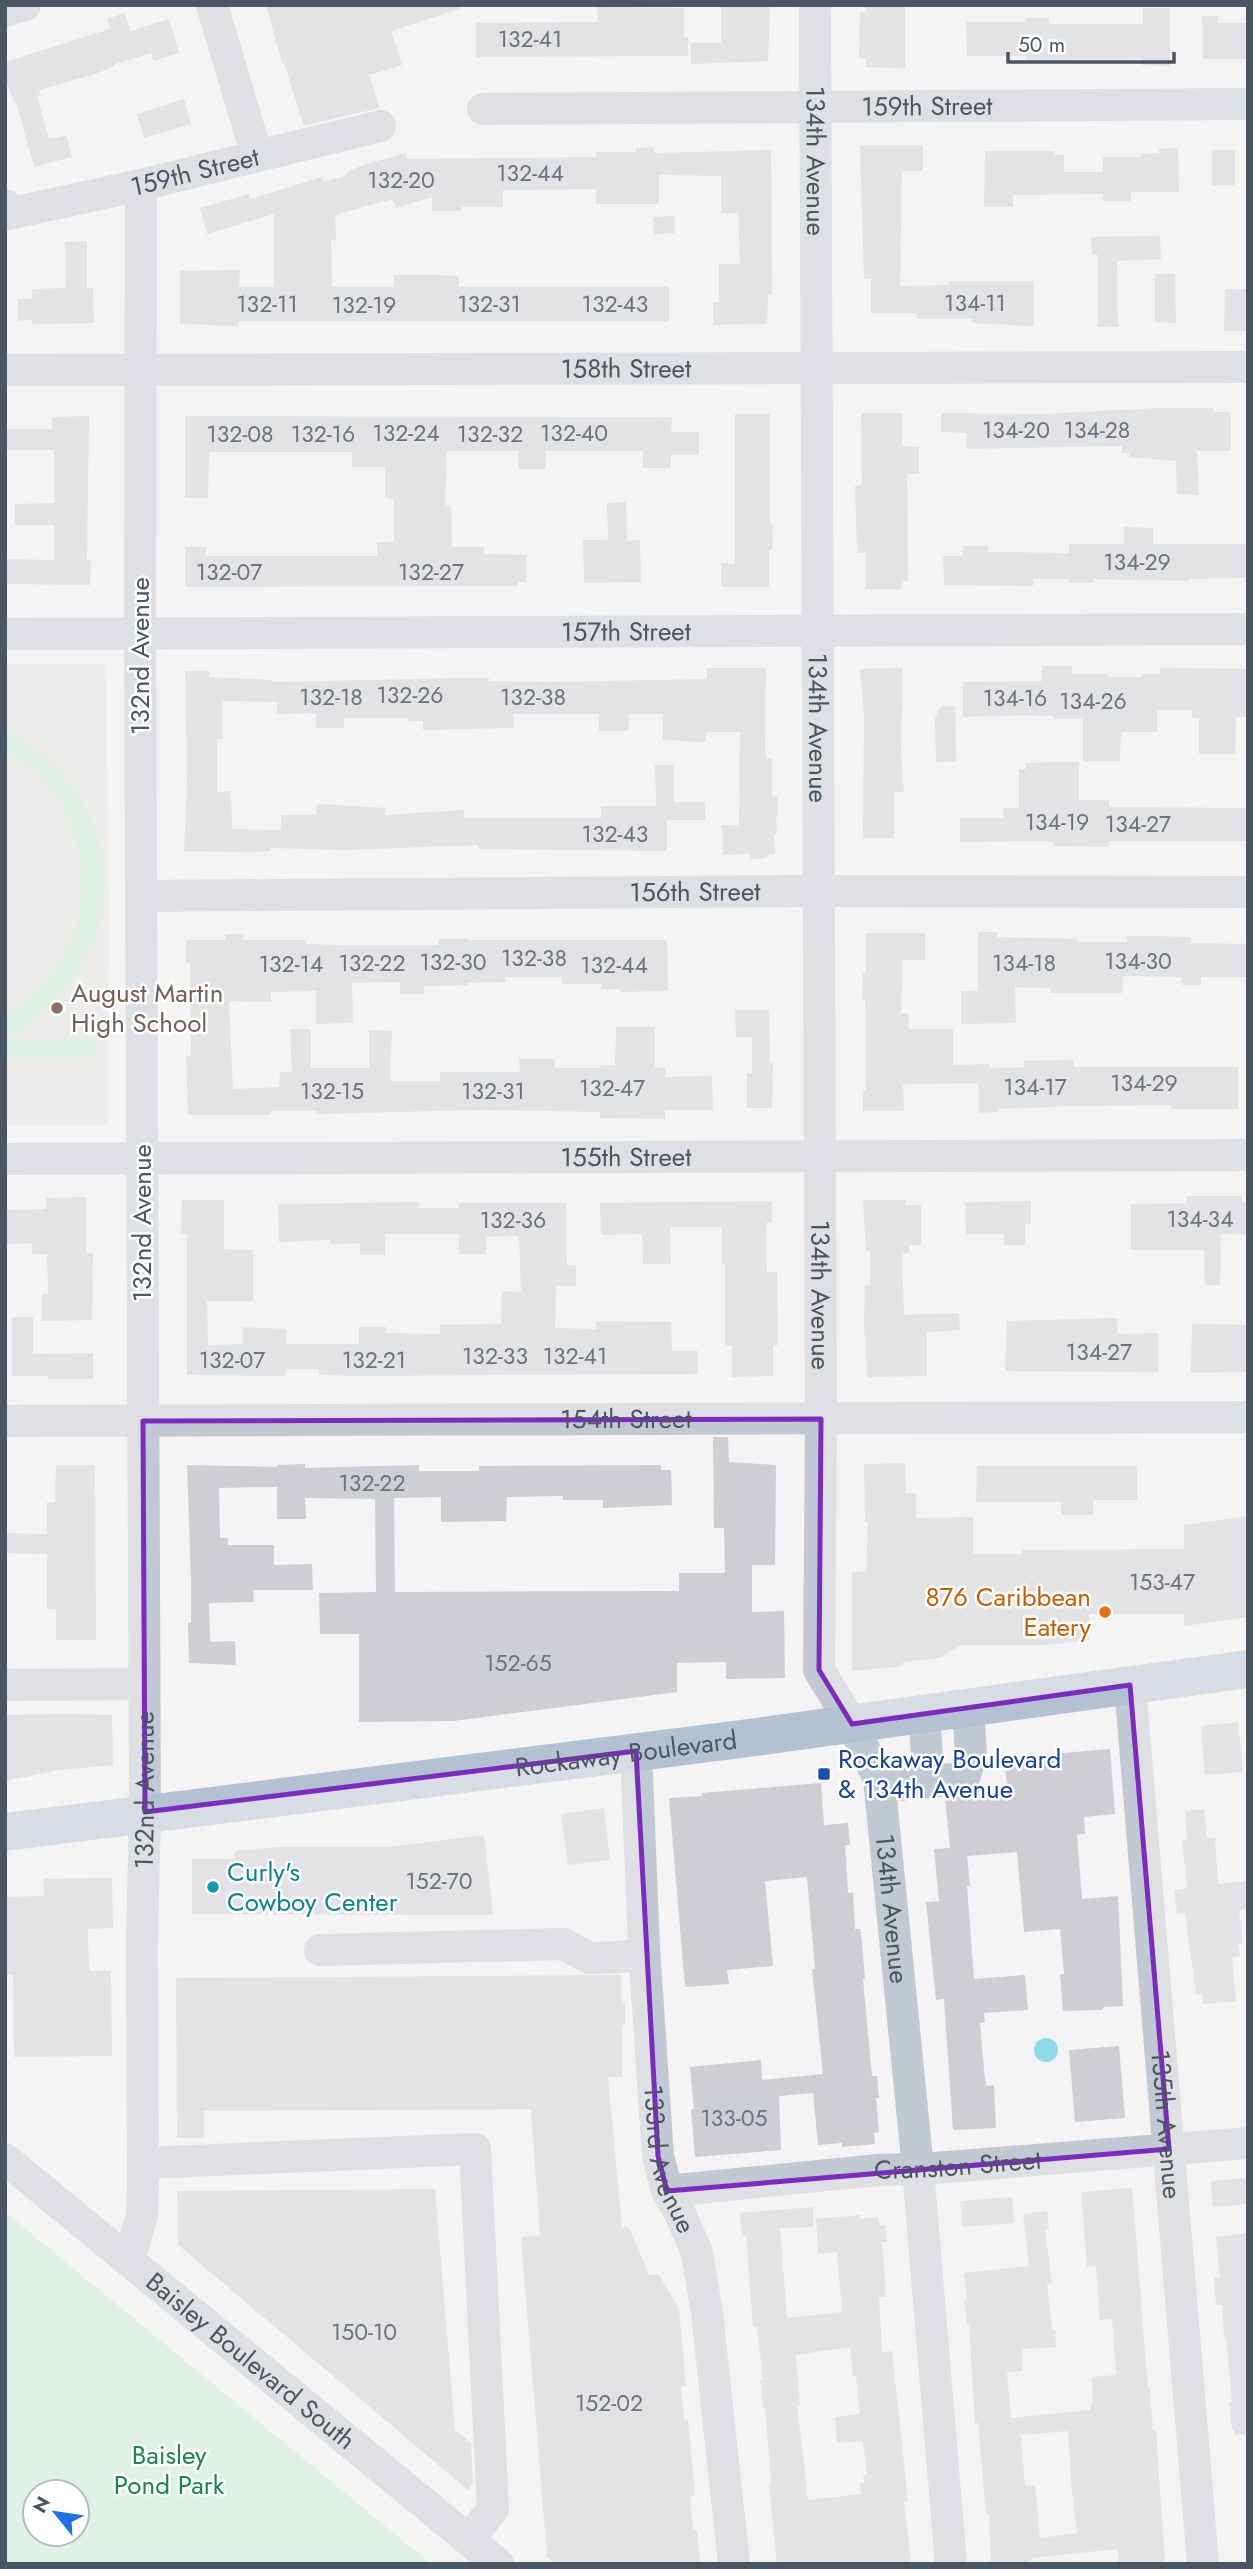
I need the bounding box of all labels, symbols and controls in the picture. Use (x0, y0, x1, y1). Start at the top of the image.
scale bar (1008, 21, 1174, 65)
house number: 132-41 (498, 22, 562, 56)
text: 50 m (1018, 30, 1065, 60)
street label: 134th Avenue (796, 86, 835, 236)
street label: 159th Street (861, 87, 993, 126)
street label: 159th Street (127, 137, 264, 206)
house number: 132-44 (496, 156, 564, 190)
house number: 132-20 (367, 163, 435, 197)
house number: 134-11 (944, 286, 1006, 320)
house number: 132-11 (236, 287, 298, 321)
house number: 132-31 (457, 287, 521, 321)
house number: 132-43 (582, 287, 648, 321)
house number: 132-19 (332, 288, 396, 322)
street label: 158th Street (561, 349, 692, 388)
house number: 134-20 (982, 413, 1050, 447)
house number: 134-28 (1064, 413, 1130, 447)
house number: 132-24 (372, 416, 440, 450)
house number: 132-40 (540, 416, 608, 450)
house number: 132-08 (206, 417, 274, 451)
house number: 132-16 (291, 417, 355, 451)
house number: 132-32 (457, 417, 523, 451)
house number: 134-29 (1103, 545, 1171, 579)
house number: 132-07 (196, 555, 262, 589)
house number: 132-27 (398, 555, 464, 589)
street label: 132nd Avenue (121, 577, 159, 735)
street label: 157th Street (561, 612, 692, 651)
street label: 134th Avenue (799, 653, 837, 803)
house number: 132-26 (376, 678, 444, 712)
house number: 132-18 (299, 680, 363, 714)
house number: 132-38 (500, 680, 566, 714)
house number: 134-16 (983, 681, 1047, 715)
house number: 134-26 (1059, 684, 1127, 718)
house number: 134-19 (1025, 805, 1089, 839)
house number: 134-27 (1105, 807, 1171, 841)
house number: 132-43 (582, 817, 648, 851)
street label: 156th Street (629, 872, 761, 911)
house number: 132-38 (501, 941, 567, 975)
house number: 134-30 (1104, 944, 1172, 978)
house number: 132-30 (419, 945, 487, 979)
house number: 132-22 (339, 946, 406, 980)
house number: 134-18 (992, 946, 1056, 980)
house number: 132-14 (259, 947, 323, 981)
house number: 132-44 (580, 948, 648, 982)
place label: August Martin High School (71, 974, 223, 1042)
marker: August Martin High School (49, 1000, 65, 1016)
house number: 134-29 (1110, 1066, 1178, 1100)
house number: 134-17 (1003, 1070, 1067, 1104)
house number: 132-47 (579, 1071, 645, 1105)
house number: 132-15 (300, 1074, 364, 1108)
house number: 132-31 (461, 1074, 525, 1108)
street label: 155th Street (561, 1138, 692, 1176)
street label: 132nd Avenue (123, 1144, 161, 1302)
house number: 134-34 (1166, 1202, 1234, 1236)
house number: 132-36 (480, 1203, 546, 1237)
street label: 134th Avenue (801, 1220, 840, 1370)
house number: 134-27 (1066, 1335, 1132, 1369)
house number: 132-33 (462, 1339, 528, 1373)
house number: 132-41 (543, 1339, 607, 1373)
house number: 132-07 (199, 1343, 265, 1377)
house number: 132-21 (342, 1343, 406, 1377)
street label: 154th Street (560, 1400, 692, 1438)
house number: 132-22 (339, 1466, 406, 1500)
house number: 153-47 (1129, 1565, 1195, 1599)
place label: 876 Caribbean Eatery (926, 1578, 1092, 1646)
marker: 876 Caribbean Eatery (1097, 1604, 1113, 1620)
house number: 152-65 (484, 1646, 552, 1680)
street label: 132nd Avenue (125, 1711, 164, 1869)
street label: Rockaway Boulevard (513, 1721, 739, 1786)
place label: Rockaway Boulevard & 134th Avenue (838, 1740, 1061, 1808)
marker: Rockaway Boulevard & 134th Avenue (816, 1766, 832, 1782)
street label: 134th Avenue (866, 1832, 918, 1985)
place label: Curly's Cowboy Center (227, 1853, 398, 1921)
house number: 152-70 (405, 1864, 473, 1898)
marker: Curly's Cowboy Center (205, 1879, 221, 1895)
street label: 135th Avenue (1141, 2049, 1192, 2200)
street label: 133rd Avenue (634, 2084, 705, 2239)
house number: 133-05 (700, 2101, 768, 2135)
street label: Cranston Street (874, 2141, 1044, 2189)
street label: Baisley Boulevard South (138, 2263, 364, 2459)
house number: 150-10 (331, 2315, 397, 2349)
house number: 152-02 (575, 2386, 643, 2420)
park label: Baisley Pond Park (114, 2436, 225, 2504)
north arrow (21, 2478, 91, 2548)
text: N (26, 2491, 57, 2518)

